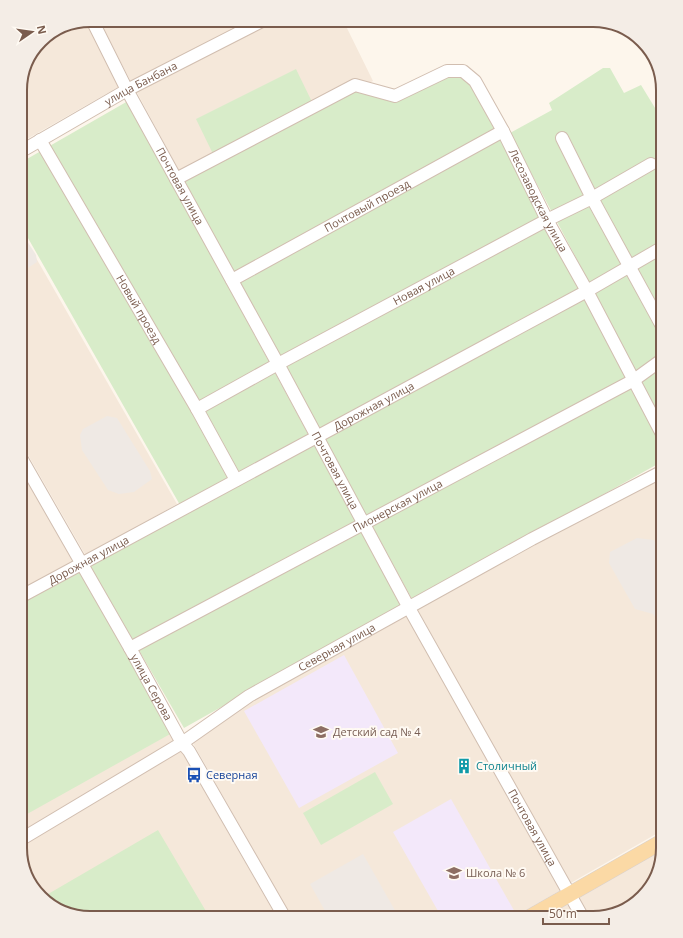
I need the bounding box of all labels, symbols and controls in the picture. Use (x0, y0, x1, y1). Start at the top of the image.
north arrow (12, 12, 52, 52)
text: N (34, 24, 51, 36)
street label: улица Банбана (102, 58, 180, 108)
street label: Почтовая улица (153, 144, 208, 227)
street label: Лесозаводская улица (506, 146, 571, 254)
street label: Почтовый проезд (321, 175, 413, 235)
street label: Новая улица (390, 263, 457, 308)
street label: Новый проезд (113, 272, 166, 347)
street label: Дорожная улица (331, 378, 416, 433)
street label: Почтовая улица (309, 429, 363, 512)
street label: Пионерская улица (350, 475, 445, 535)
street label: Дорожная улица (45, 532, 131, 587)
street label: Северная улица (295, 619, 378, 674)
street label: улица Серова (128, 651, 176, 723)
school or university icon: Детский сад № 4 (312, 723, 330, 741)
place label: Детский сад № 4 (333, 724, 421, 739)
building icon: Столичный (455, 757, 473, 775)
place label: Столичный (476, 758, 537, 773)
bus stop icon: Северная (185, 766, 203, 784)
place label: Северная (206, 767, 258, 782)
street label: Почтовая улица (505, 786, 560, 869)
school or university icon: Школа № 6 (445, 864, 463, 882)
place label: Школа № 6 (466, 865, 525, 880)
scale bar (543, 900, 609, 926)
text: 50 m (549, 905, 577, 922)

